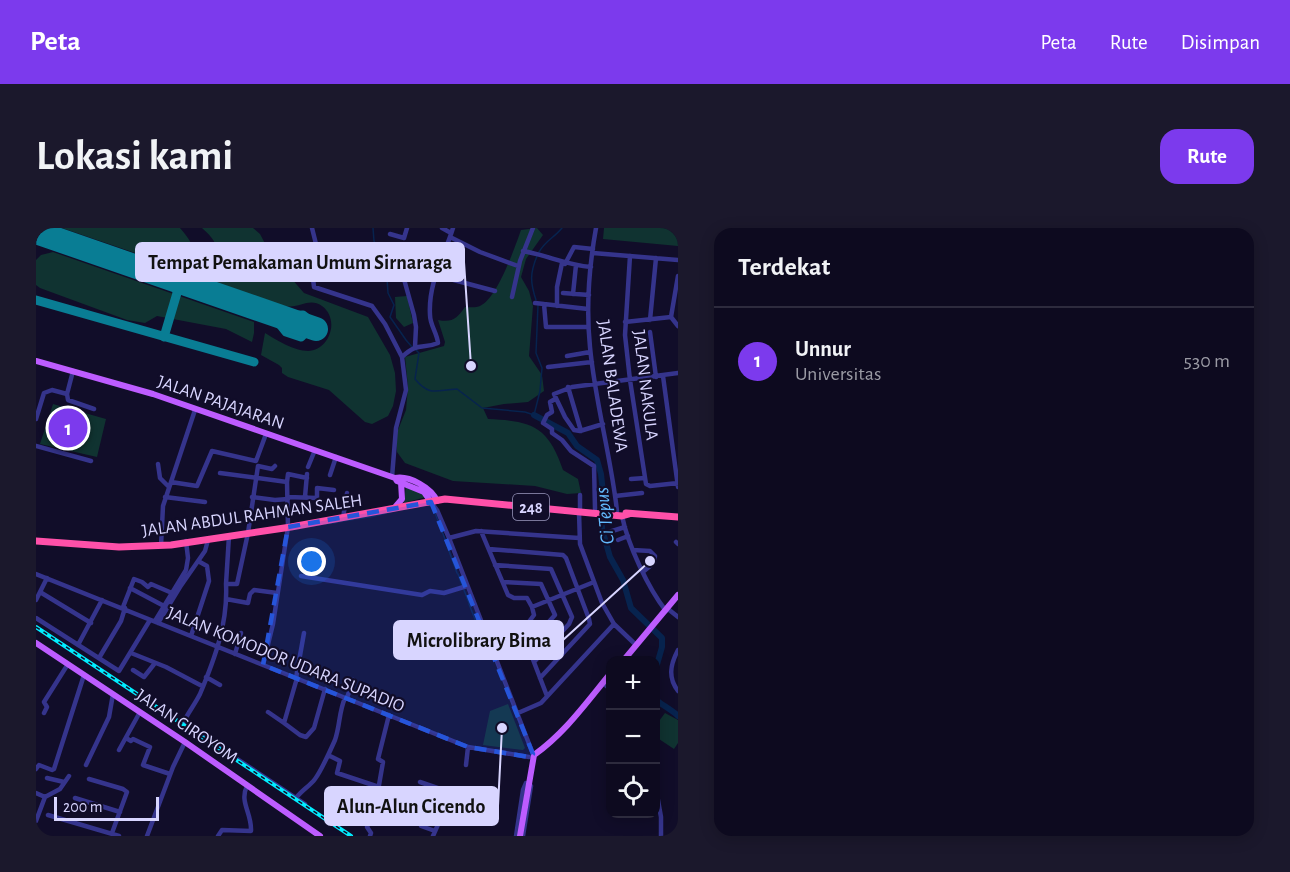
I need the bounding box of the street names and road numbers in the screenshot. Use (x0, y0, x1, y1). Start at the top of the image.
street label: JALAN BALADEWA (594, 319, 630, 454)
street label: JALAN NAKULA (629, 329, 661, 442)
street label: JALAN PAJAJARAN (155, 373, 286, 433)
street label: JALAN ABDUL RAHMAN SALEH (141, 492, 364, 540)
road number: 248 (513, 494, 549, 520)
street label: JALAN KOMODOR UDARA SUPADIO (164, 604, 407, 716)
street label: JALAN CIROYOM (132, 686, 241, 767)

